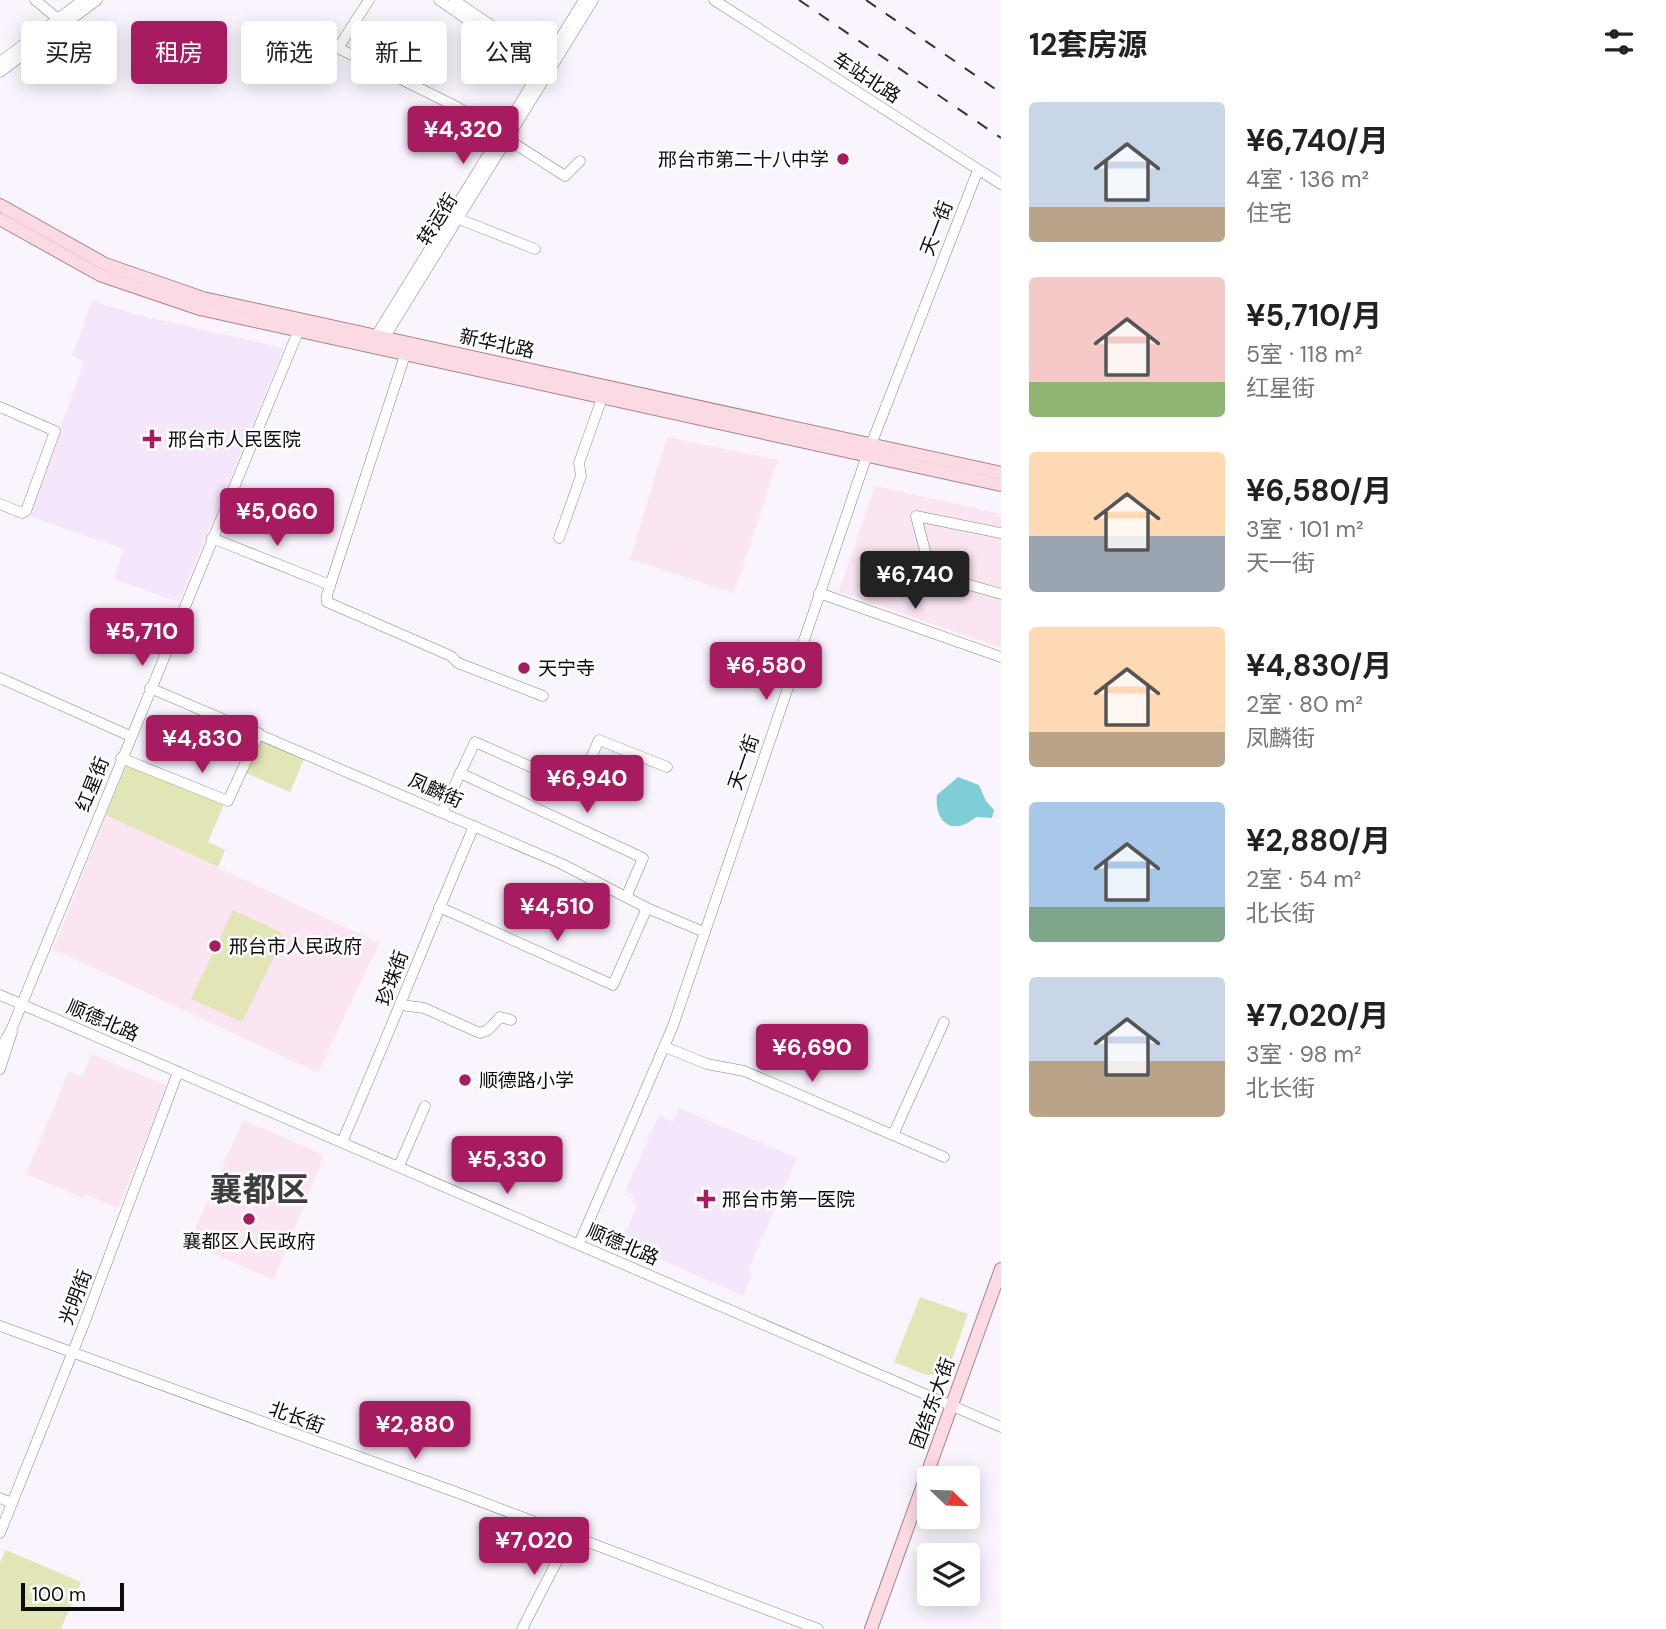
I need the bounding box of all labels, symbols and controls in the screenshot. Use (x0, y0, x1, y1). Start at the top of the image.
chip: 买房 (21, 21, 117, 84)
chip: 租房 (131, 21, 227, 84)
chip: 筛选 (241, 21, 337, 84)
chip: 新上 (351, 21, 447, 84)
chip: 公寓 (461, 21, 557, 84)
icon: filters (1600, 23, 1638, 61)
text: 12套房源 (1029, 25, 1147, 64)
street label: 车站北路 (828, 46, 905, 109)
pin: ¥4,320 (406, 106, 520, 166)
text: ¥4,320 (424, 114, 502, 144)
text: ¥6,740/月 (1246, 121, 1389, 160)
icon: home (1085, 130, 1169, 214)
place label: 邢台市第二十八中学 (658, 147, 829, 172)
marker: 邢台市第二十八中学 (835, 151, 851, 167)
text: 4室 · 136 m² (1246, 164, 1369, 194)
street label: 转运街 (412, 188, 463, 250)
street label: 天一街 (915, 197, 958, 259)
text: 住宅 (1246, 198, 1292, 228)
text: ¥5,710/月 (1246, 296, 1382, 335)
icon: home (1085, 305, 1169, 389)
street label: 新华北路 (457, 323, 537, 364)
text: 5室 · 118 m² (1246, 339, 1362, 369)
text: 红星街 (1246, 373, 1315, 403)
place label: 邢台市人民医院 (168, 427, 301, 452)
marker: 邢台市人民医院 (142, 429, 162, 449)
text: ¥6,580/月 (1246, 471, 1392, 510)
icon: home (1085, 480, 1169, 564)
pin: ¥5,060 (220, 489, 334, 548)
text: ¥5,060 (236, 496, 318, 526)
text: 3室 · 101 m² (1246, 514, 1364, 544)
text: 天一街 (1246, 548, 1315, 578)
pin: ¥6,740 (858, 552, 972, 611)
text: ¥6,740 (876, 559, 954, 589)
pin: ¥5,710 (85, 608, 199, 668)
text: ¥5,710 (106, 616, 178, 646)
pin: ¥6,580 (709, 642, 823, 702)
text: ¥4,830/月 (1246, 646, 1392, 685)
text: ¥6,580 (726, 650, 806, 680)
icon: home (1085, 655, 1169, 739)
place label: 天宁寺 (538, 656, 595, 681)
marker: 天宁寺 (516, 660, 532, 676)
text: 2室 · 80 m² (1246, 689, 1363, 719)
pin: ¥4,830 (145, 716, 259, 775)
text: ¥4,830 (162, 723, 242, 753)
text: 凤麟街 (1246, 723, 1315, 753)
street label: 天一街 (722, 731, 765, 793)
street label: 红星街 (70, 753, 115, 815)
pin: ¥6,940 (530, 756, 644, 815)
text: ¥6,940 (547, 763, 627, 793)
street label: 凤麟街 (405, 767, 467, 813)
text: ¥2,880/月 (1246, 821, 1391, 860)
icon: home (1085, 830, 1169, 914)
text: 2室 · 54 m² (1246, 864, 1361, 894)
pin: ¥4,510 (500, 884, 614, 943)
text: ¥4,510 (520, 891, 594, 921)
text: 北长街 (1246, 898, 1315, 928)
place label: 邢台市人民政府 (229, 934, 362, 959)
marker: 邢台市人民政府 (207, 938, 223, 954)
street label: 珍珠街 (371, 947, 414, 1009)
street label: 顺德北路 (63, 994, 143, 1047)
text: ¥7,020/月 (1246, 996, 1389, 1035)
icon: home (1085, 1005, 1169, 1089)
pin: ¥6,690 (755, 1024, 869, 1084)
text: ¥6,690 (772, 1032, 852, 1062)
text: 3室 · 98 m² (1246, 1039, 1362, 1069)
place label: 顺德路小学 (479, 1068, 574, 1093)
marker: 顺德路小学 (457, 1072, 473, 1088)
text: 北长街 (1246, 1073, 1315, 1103)
pin: ¥5,330 (450, 1136, 564, 1196)
text: ¥5,330 (468, 1144, 546, 1174)
district label: 襄都区 (210, 1168, 309, 1211)
place label: 邢台市第一医院 (722, 1187, 855, 1212)
marker: 邢台市第一医院 (696, 1189, 716, 1209)
marker: 襄都区人民政府 (241, 1211, 257, 1227)
street label: 顺德北路 (583, 1218, 663, 1271)
place label: 襄都区人民政府 (182, 1229, 316, 1254)
street label: 光明街 (54, 1266, 97, 1328)
street label: 团结东大街 (904, 1354, 960, 1452)
street label: 北长街 (266, 1396, 328, 1439)
pin: ¥2,880 (358, 1402, 472, 1461)
text: ¥2,880 (375, 1409, 455, 1439)
north arrow (917, 1466, 980, 1530)
map controls (917, 1466, 980, 1606)
pin: ¥7,020 (477, 1518, 591, 1577)
text: ¥7,020 (495, 1525, 573, 1555)
button: layers (917, 1543, 980, 1606)
scale bar (21, 1580, 124, 1612)
text: 100 m (32, 1582, 86, 1607)

